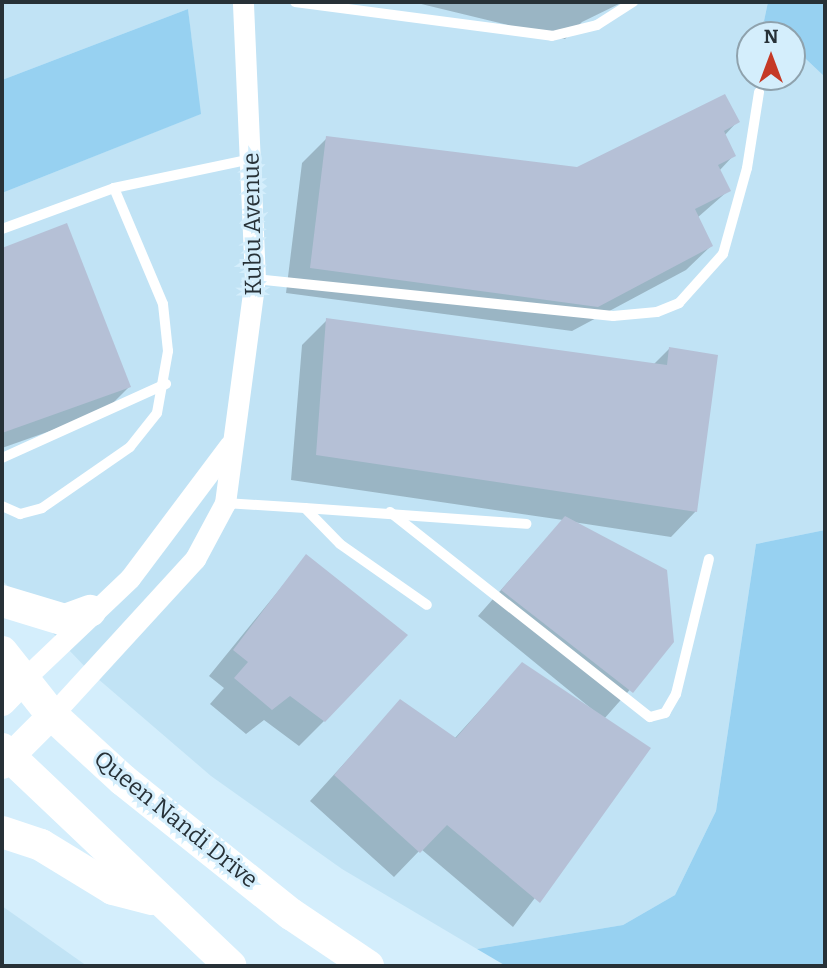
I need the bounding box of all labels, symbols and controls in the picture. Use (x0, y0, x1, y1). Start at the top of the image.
north arrow (736, 21, 806, 91)
text: N (764, 25, 778, 48)
street label: Kubu Avenue (237, 152, 267, 296)
street label: Queen Nandi Drive (89, 745, 263, 893)

